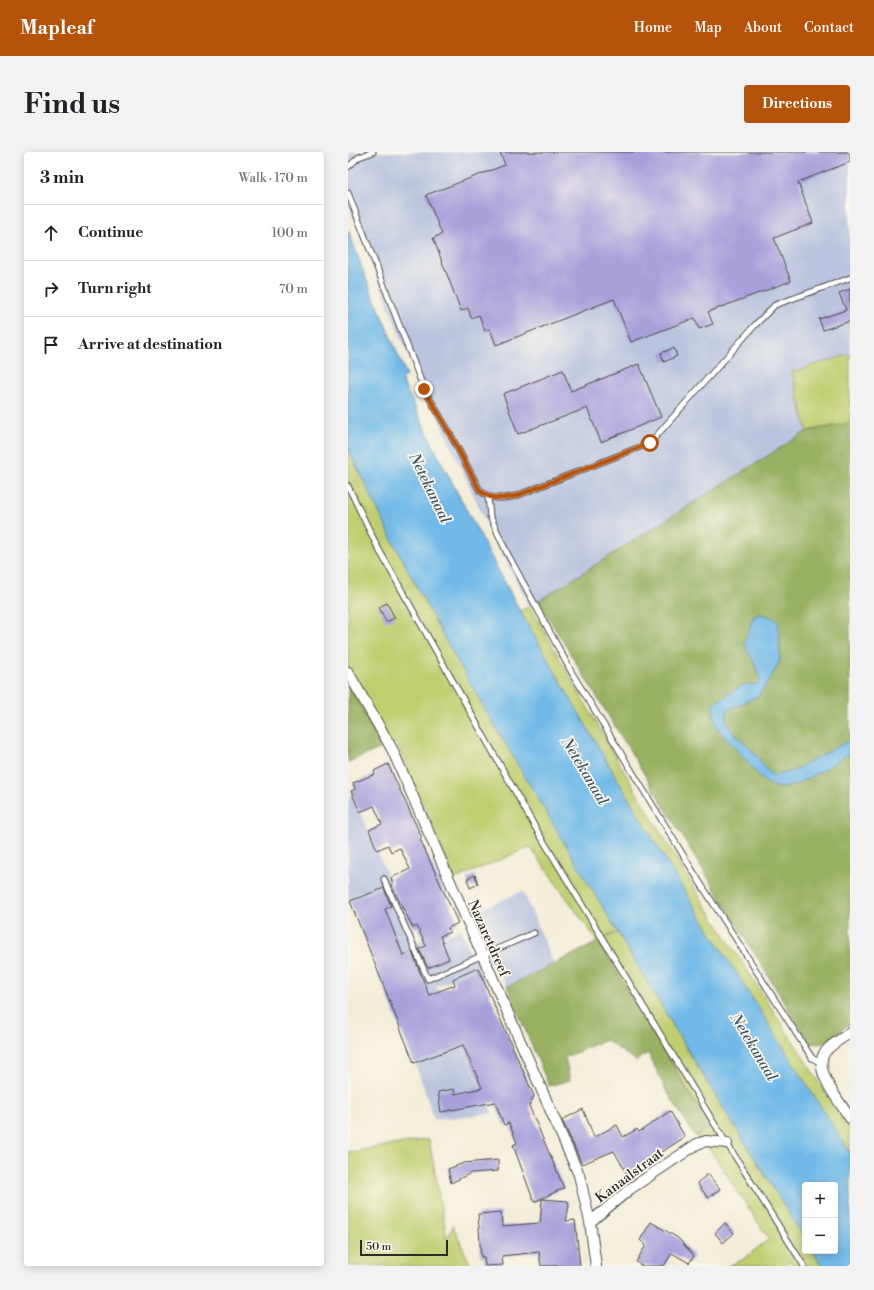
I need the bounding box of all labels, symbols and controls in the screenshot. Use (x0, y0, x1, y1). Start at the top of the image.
text: Mapleaf (20, 16, 93, 40)
text: Home (634, 19, 672, 37)
text: Map (694, 19, 722, 37)
text: About (744, 19, 782, 37)
text: Contact (804, 19, 854, 37)
button: Directions (744, 85, 850, 123)
text: Find us (24, 87, 120, 122)
text: 3 min (40, 167, 84, 189)
text: Walk · 170 m (238, 170, 308, 186)
icon: ahead (40, 222, 62, 244)
text: Continue (78, 223, 143, 242)
text: 100 m (272, 225, 308, 241)
icon: right (40, 278, 62, 300)
text: Turn right (78, 279, 152, 298)
text: 70 m (279, 281, 308, 297)
icon: arrive (40, 334, 62, 356)
text: Arrive at destination (78, 335, 222, 354)
route end (415, 380, 433, 398)
route start (641, 434, 659, 452)
water label: Netekanaal (404, 449, 455, 527)
water label: Netekanaal (556, 733, 612, 809)
street label: Nazaretdreef (463, 897, 513, 980)
water label: Netekanaal (725, 1009, 781, 1085)
street label: Kanaalstraat (592, 1144, 667, 1207)
map controls (802, 1182, 838, 1254)
button: + (802, 1182, 838, 1218)
button: − (802, 1218, 838, 1254)
scale bar (360, 1238, 448, 1257)
text: 50 m (366, 1240, 391, 1254)

